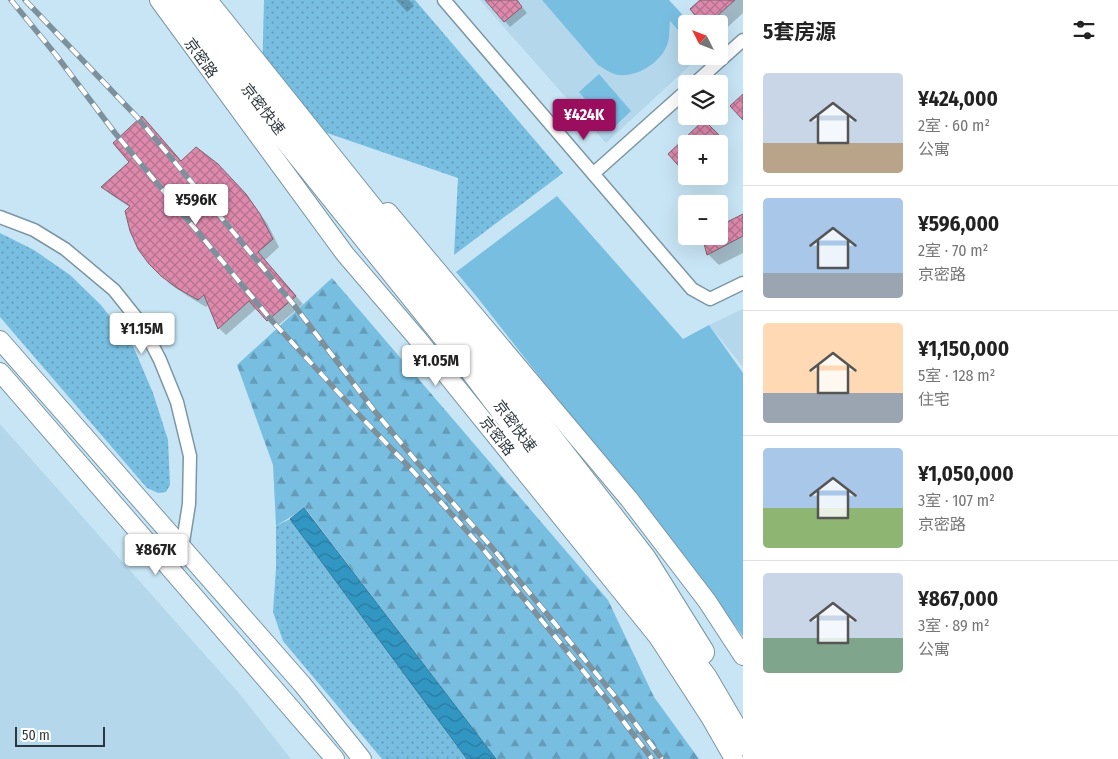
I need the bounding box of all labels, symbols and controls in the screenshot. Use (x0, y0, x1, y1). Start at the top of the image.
north arrow (678, 15, 728, 65)
map controls (678, 15, 728, 245)
icon: filters (1070, 16, 1098, 44)
text: 5套房源 (763, 19, 836, 45)
street label: 京密路 (180, 35, 222, 81)
button: layers (678, 75, 728, 125)
street label: 京密快速 (237, 80, 289, 138)
text: ¥424,000 (918, 86, 998, 112)
icon: home (803, 93, 863, 153)
pin: ¥424K (549, 98, 619, 141)
text: ¥424K (564, 105, 604, 124)
text: 2室 · 60 m² (918, 116, 990, 135)
button: + (678, 135, 728, 185)
text: 公寓 (918, 140, 950, 159)
pin: ¥596K (161, 184, 231, 226)
text: ¥596K (175, 190, 217, 209)
button: − (678, 195, 728, 245)
text: ¥596,000 (918, 211, 999, 237)
icon: home (803, 218, 863, 278)
text: 2室 · 70 m² (918, 241, 988, 260)
text: 京密路 (918, 265, 966, 284)
pin: ¥1.15M (101, 312, 183, 355)
text: ¥1.15M (121, 319, 163, 338)
text: ¥1,150,000 (918, 336, 1009, 362)
icon: home (803, 343, 863, 403)
pin: ¥1.05M (395, 344, 477, 387)
text: ¥1.05M (413, 351, 459, 370)
text: 5室 · 128 m² (918, 366, 995, 385)
text: 住宅 (918, 390, 950, 409)
street label: 京密快速 (490, 397, 540, 455)
street label: 京密路 (476, 413, 518, 459)
text: ¥1,050,000 (918, 461, 1014, 487)
icon: home (803, 468, 863, 528)
text: 3室 · 107 m² (918, 491, 995, 510)
text: 京密路 (918, 515, 966, 534)
pin: ¥867K (121, 534, 191, 576)
text: ¥867K (136, 540, 176, 559)
text: ¥867,000 (918, 586, 998, 612)
icon: home (803, 593, 863, 653)
text: 3室 · 89 m² (918, 616, 989, 635)
text: 公寓 (918, 640, 950, 659)
scale bar (15, 724, 105, 747)
text: 50 m (22, 727, 50, 744)

